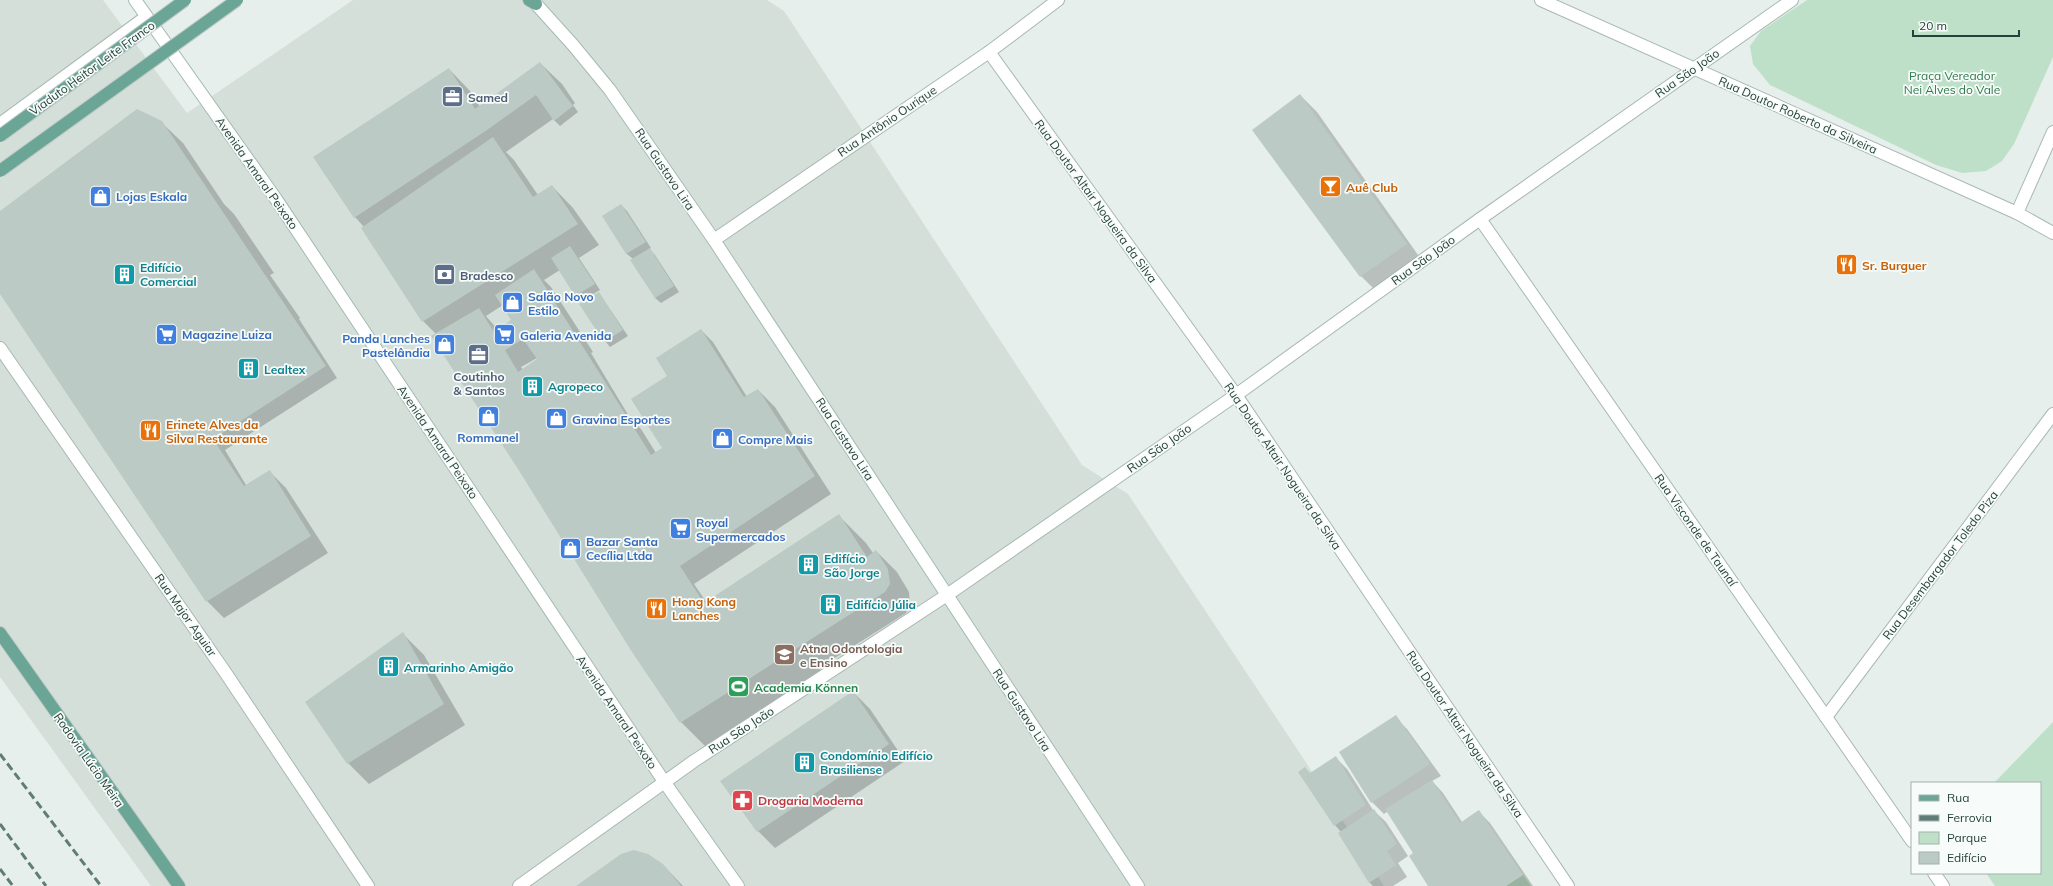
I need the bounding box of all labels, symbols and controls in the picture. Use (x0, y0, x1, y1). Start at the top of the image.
scale bar (1913, 12, 2019, 38)
street label: Viaduto Heitor Leite Franco (26, 17, 158, 119)
text: 20 m (1919, 18, 1947, 33)
street label: Rua São João (1652, 45, 1722, 101)
park label: Praça Vereador Nei Alves do Vale (1904, 68, 2000, 97)
street label: Rua Doutor Roberto da Silveira (1716, 73, 1880, 157)
street label: Rua Antônio Ourique (835, 82, 939, 160)
office icon: Samed (439, 84, 465, 110)
place label: Samed (468, 90, 508, 105)
street label: Avenida Amaral Peixoto (212, 114, 302, 232)
street label: Rua Doutor Altair Nogueira da Silva (1032, 116, 1160, 286)
street label: Rua Gustavo Lira (632, 125, 698, 213)
bar icon: Auê Club (1317, 174, 1343, 200)
place label: Auê Club (1346, 180, 1398, 195)
shop icon: Lojas Eskala (87, 183, 113, 209)
place label: Lojas Eskala (116, 189, 187, 204)
street label: Rua São João (1388, 232, 1458, 288)
restaurant icon: Sr. Burguer (1833, 252, 1859, 278)
place label: Sr. Burguer (1862, 258, 1927, 273)
place label: Edifício Comercial (140, 260, 197, 289)
building icon: Edifício Comercial (112, 261, 138, 287)
bank icon: Bradesco (431, 262, 457, 288)
place label: Bradesco (460, 268, 513, 283)
place label: Salão Novo Estilo (528, 289, 594, 318)
shop icon: Salão Novo Estilo (500, 290, 526, 316)
supermarket icon: Magazine Luiza (153, 321, 179, 347)
supermarket icon: Galeria Avenida (491, 322, 517, 348)
place label: Magazine Luiza (182, 327, 272, 342)
place label: Galeria Avenida (520, 328, 612, 343)
place label: Panda Lanches Pastelândia (342, 331, 430, 360)
shop icon: Panda Lanches Pastelândia (432, 332, 458, 358)
office icon: Coutinho & Santos (466, 342, 492, 368)
building icon: Lealtex (236, 356, 262, 382)
place label: Lealtex (264, 362, 306, 377)
place label: Coutinho & Santos (453, 369, 505, 398)
building icon: Agropeco (520, 373, 546, 399)
place label: Agropeco (548, 379, 603, 394)
street label: Rua Doutor Altair Nogueira da Silva (1221, 380, 1345, 552)
street label: Avenida Amaral Peixoto (394, 382, 482, 502)
street label: Rua Gustavo Lira (813, 395, 877, 483)
shop icon: Rommanel (475, 403, 501, 429)
shop icon: Gravina Esportes (544, 406, 570, 432)
place label: Gravina Esportes (572, 412, 670, 427)
place label: Erinete Alves da Silva Restaurante (166, 417, 268, 446)
restaurant icon: Erinete Alves da Silva Restaurante (137, 418, 163, 444)
street label: Rua São João (1124, 420, 1194, 476)
shop icon: Compre Mais (710, 426, 736, 452)
place label: Rommanel (457, 430, 519, 445)
place label: Compre Mais (738, 432, 813, 447)
street label: Rua Visconde de Taunaí (1652, 471, 1741, 590)
street label: Rua Desembargador Toledo Piza (1879, 488, 2001, 642)
place label: Royal Supermercados (696, 515, 786, 544)
supermarket icon: Royal Supermercados (668, 516, 694, 542)
place label: Bazar Santa Cecília Ltda (586, 534, 658, 563)
shop icon: Bazar Santa Cecília Ltda (558, 535, 584, 561)
place label: Edifício São Jorge (824, 551, 880, 580)
building icon: Edifício São Jorge (795, 552, 821, 578)
street label: Rua Major Aguiar (152, 571, 220, 660)
building icon: Edifício Júlia (818, 591, 844, 617)
place label: Hong Kong Lanches (672, 594, 736, 623)
restaurant icon: Hong Kong Lanches (643, 595, 669, 621)
place label: Edifício Júlia (846, 597, 916, 612)
place label: Atna Odontologia e Ensino (800, 641, 902, 670)
school or university icon: Atna Odontologia e Ensino (772, 642, 798, 668)
street label: Rua Doutor Altair Nogueira da Silva (1403, 648, 1527, 820)
street label: Avenida Amaral Peixoto (573, 652, 661, 772)
building icon: Armarinho Amigão (376, 654, 402, 680)
place label: Armarinho Amigão (404, 660, 514, 675)
street label: Rua Gustavo Lira (990, 666, 1054, 754)
sports icon: Academia Können (725, 674, 751, 700)
place label: Academia Können (754, 680, 858, 695)
street label: Rua São João (705, 703, 777, 757)
street label: Rodovia Lúcio Meira (51, 710, 127, 810)
place label: Condomínio Edifício Brasiliense (820, 748, 933, 777)
building icon: Condomínio Edifício Brasiliense (791, 749, 817, 775)
legend (1911, 782, 2041, 874)
pharmacy icon: Drogaria Moderna (729, 787, 755, 813)
text: Rua (1947, 790, 1969, 805)
place label: Drogaria Moderna (758, 793, 863, 808)
text: Ferrovia (1947, 810, 1992, 825)
text: Parque (1947, 830, 1987, 845)
text: Edifício (1947, 850, 1987, 865)

